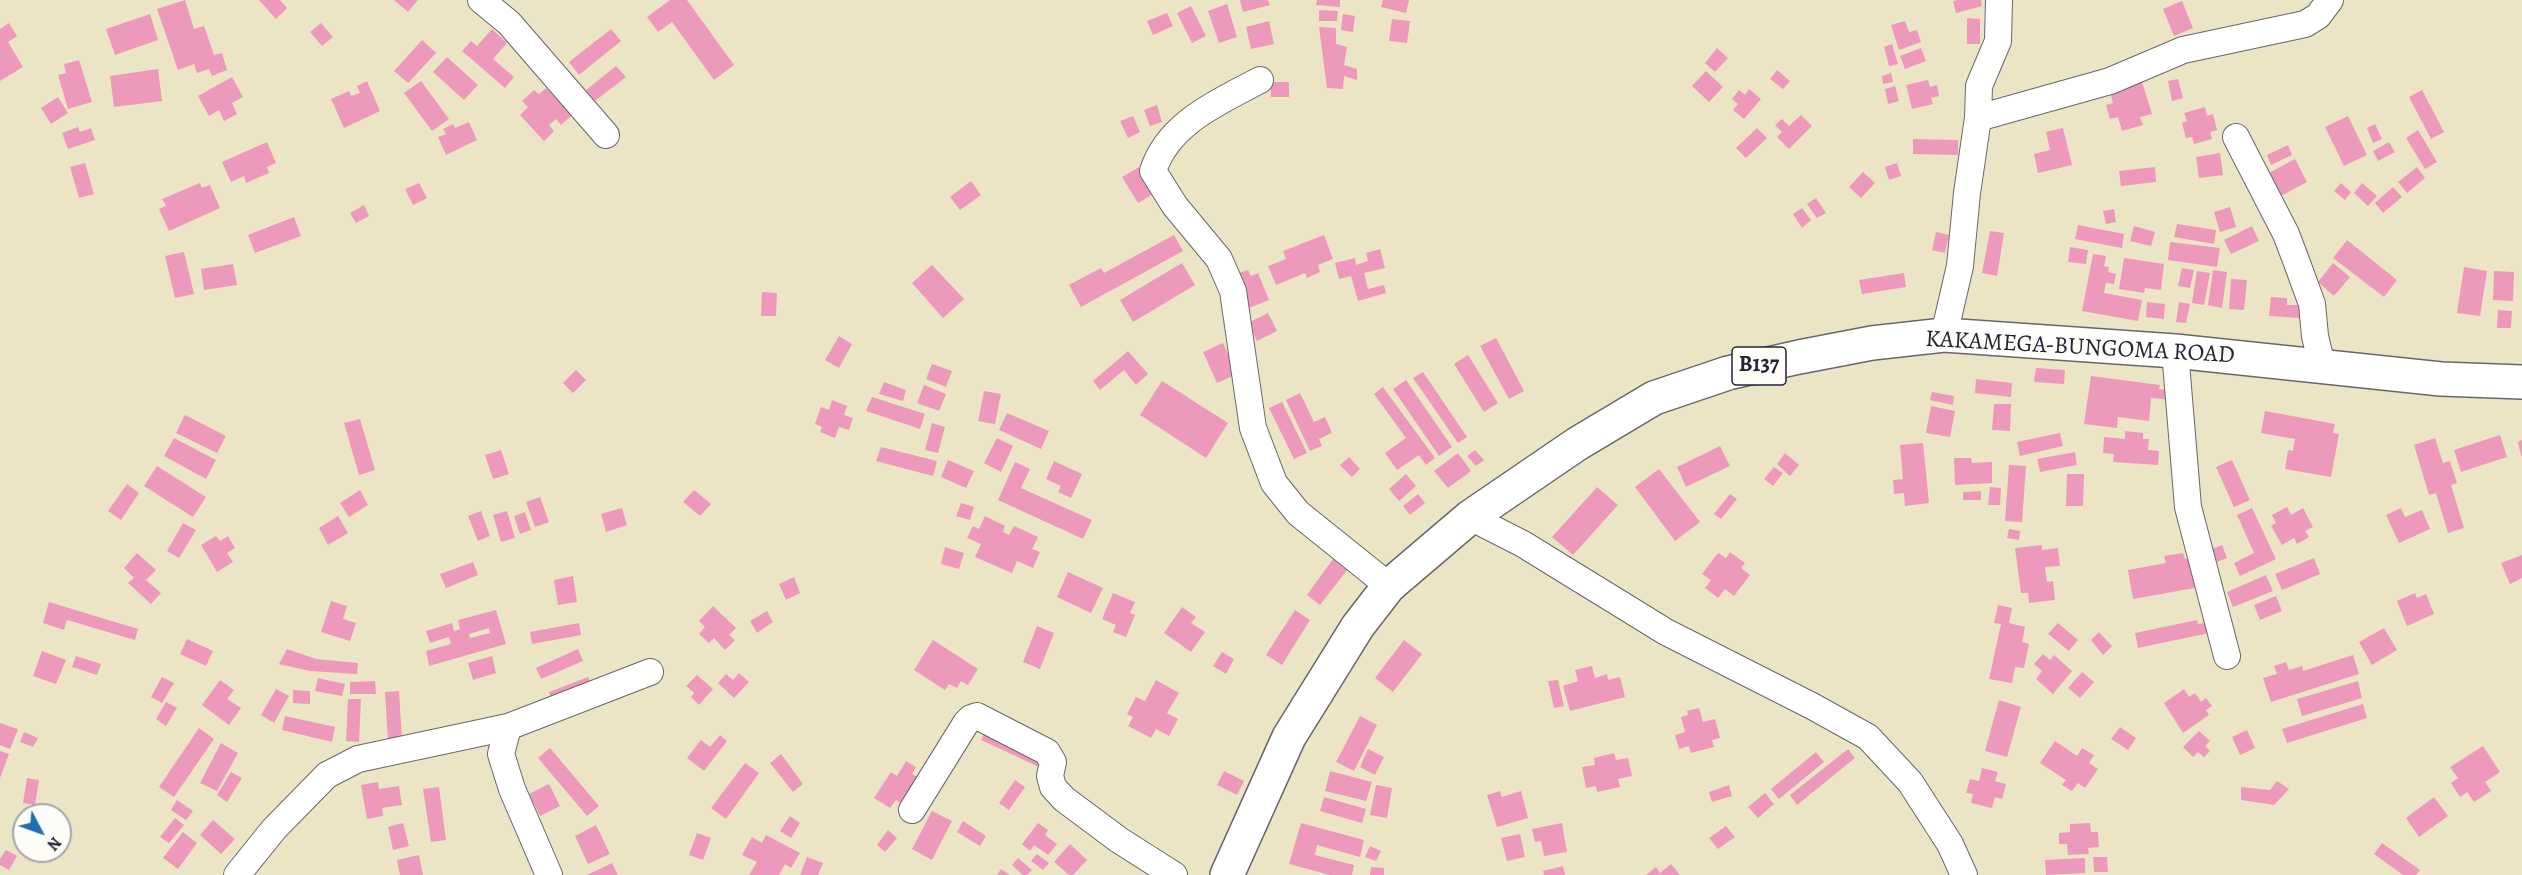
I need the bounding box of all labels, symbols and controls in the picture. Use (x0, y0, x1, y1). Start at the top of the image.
street label: KAKAMEGA-BUNGOMA ROAD (1924, 326, 2236, 370)
road number: B137 (1732, 347, 1786, 385)
north arrow (12, 803, 72, 863)
text: N (42, 832, 66, 855)

